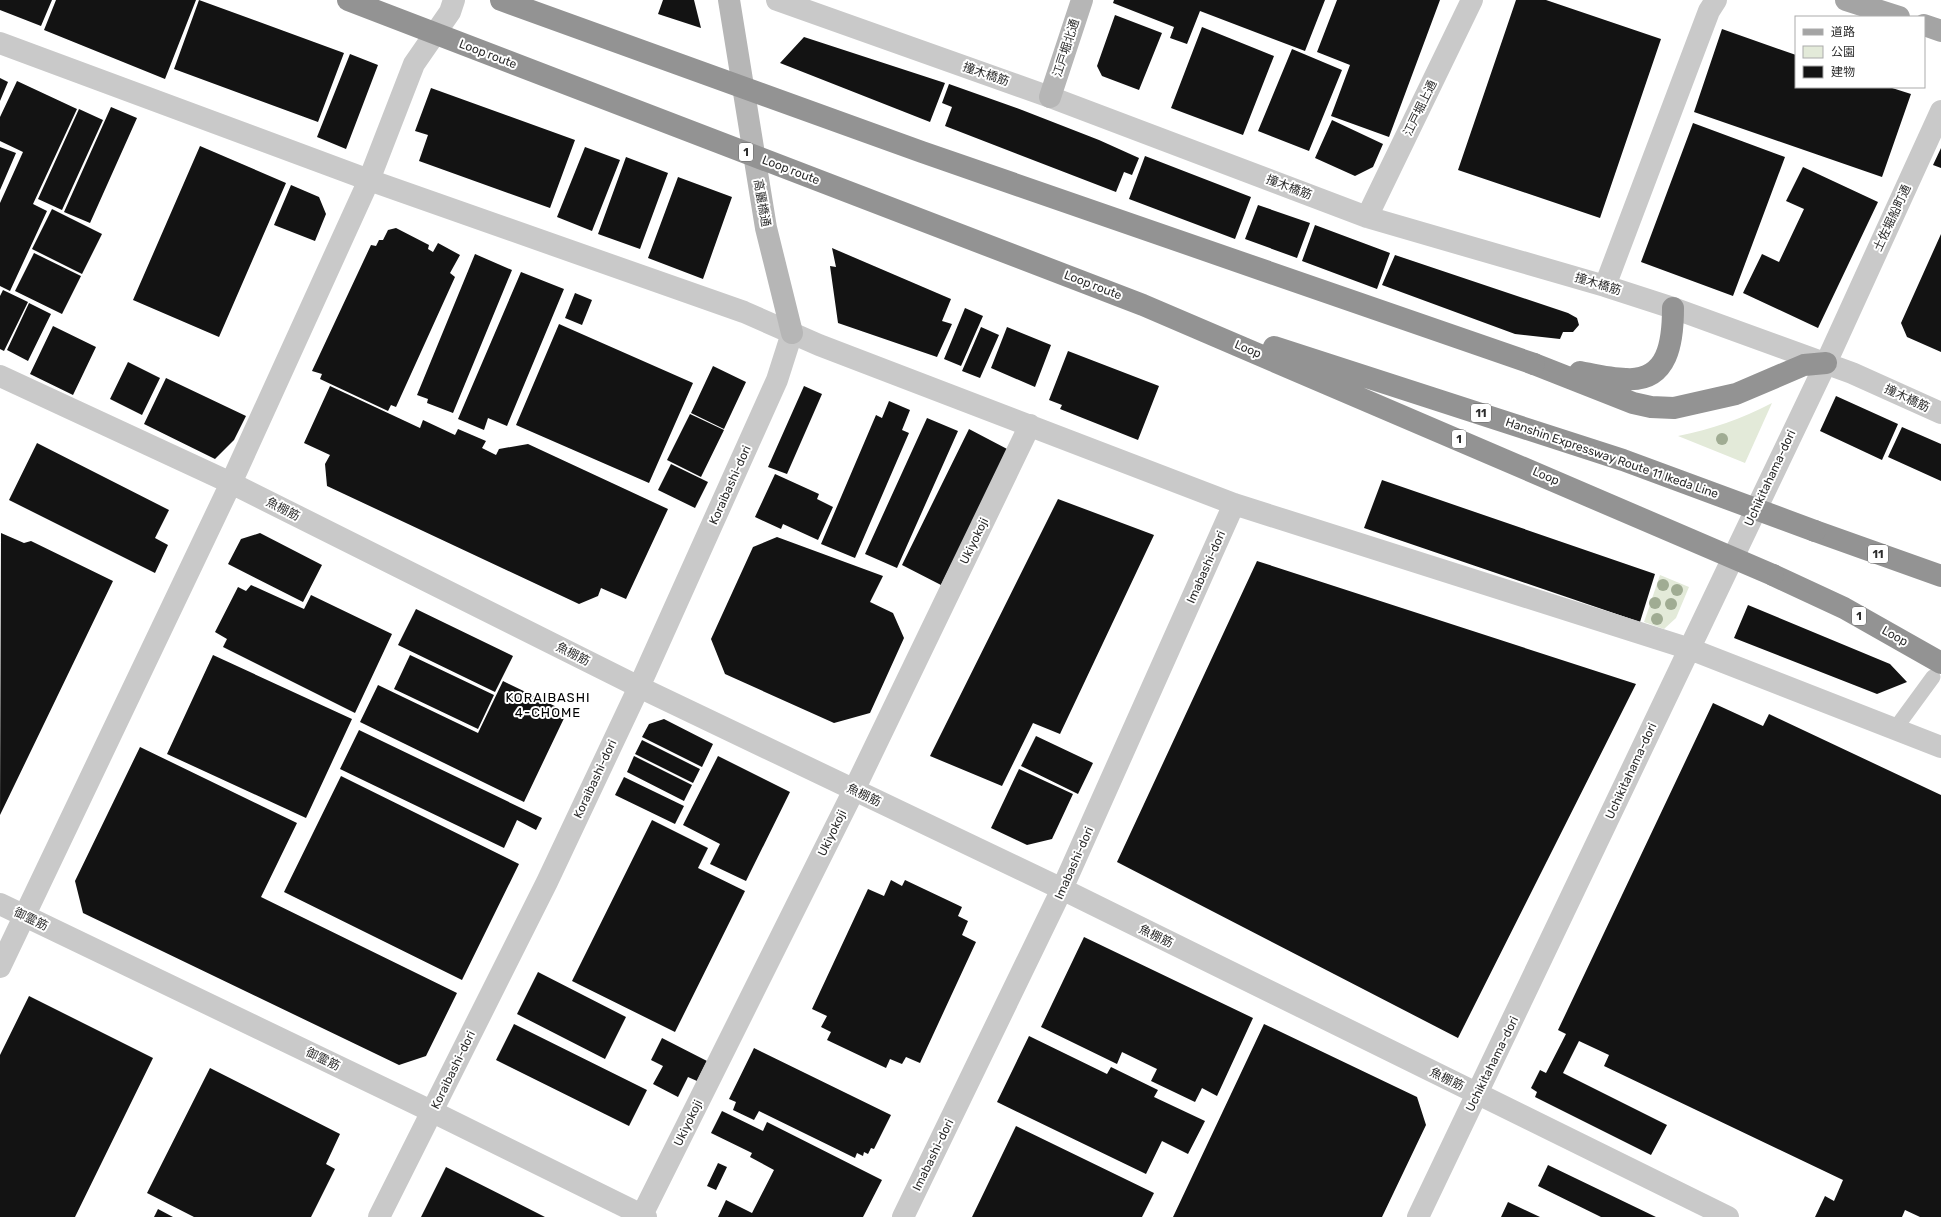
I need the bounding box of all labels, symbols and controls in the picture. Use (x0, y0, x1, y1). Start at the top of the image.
legend (1795, 16, 1925, 88)
street label: 江戸堀北通 (1050, 17, 1082, 79)
text: 道路 (1831, 25, 1855, 39)
street label: Loop route (457, 37, 519, 71)
text: 公園 (1831, 45, 1855, 59)
street label: 撞木橋筋 (961, 60, 1011, 88)
text: 建物 (1831, 65, 1855, 79)
street label: 江戸堀上通 (1401, 78, 1439, 138)
road number: 1 (739, 143, 753, 161)
street label: Loop route (760, 153, 822, 187)
street label: 撞木橋筋 (1264, 172, 1314, 202)
street label: 高麗橋通 (751, 178, 773, 228)
street label: 土佐堀船町通 (1870, 182, 1914, 254)
street label: Loop route (1062, 268, 1124, 302)
street label: 撞木橋筋 (1573, 270, 1623, 298)
street label: Loop (1233, 337, 1263, 361)
street label: 撞木橋筋 (1882, 382, 1932, 414)
road number: 11 (1471, 404, 1491, 422)
street label: Hanshin Expressway Route 11 Ikeda Line (1504, 415, 1720, 501)
street label: Uchikitahama-dori (1742, 428, 1798, 528)
road number: 1 (1452, 430, 1466, 448)
street label: Koraibashi-dori (706, 443, 754, 527)
street label: Loop (1531, 464, 1561, 488)
street label: 魚棚筋 (264, 495, 302, 523)
street label: Ukiyokoji (957, 516, 991, 566)
street label: Imabashi-dori (1184, 528, 1228, 605)
road number: 11 (1868, 545, 1888, 563)
road number: 1 (1852, 607, 1866, 625)
street label: Loop (1880, 623, 1910, 649)
street label: 魚棚筋 (554, 640, 592, 668)
district label: KORAIBASHI 4-CHOME (506, 690, 591, 720)
street label: Uchikitahama-dori (1603, 721, 1659, 821)
street label: Koraibashi-dori (571, 737, 619, 821)
street label: 魚棚筋 (845, 781, 883, 809)
street label: Ukiyokoji (815, 808, 849, 858)
street label: Imabashi-dori (1052, 824, 1096, 901)
street label: 御霊筋 (12, 905, 50, 933)
street label: 魚棚筋 (1137, 922, 1175, 950)
street label: Uchikitahama-dori (1463, 1014, 1521, 1114)
street label: Koraibashi-dori (428, 1029, 478, 1111)
street label: 御霊筋 (304, 1045, 342, 1073)
street label: 魚棚筋 (1428, 1065, 1466, 1093)
street label: Ukiyokoji (671, 1098, 705, 1148)
street label: Imabashi-dori (910, 1117, 956, 1193)

